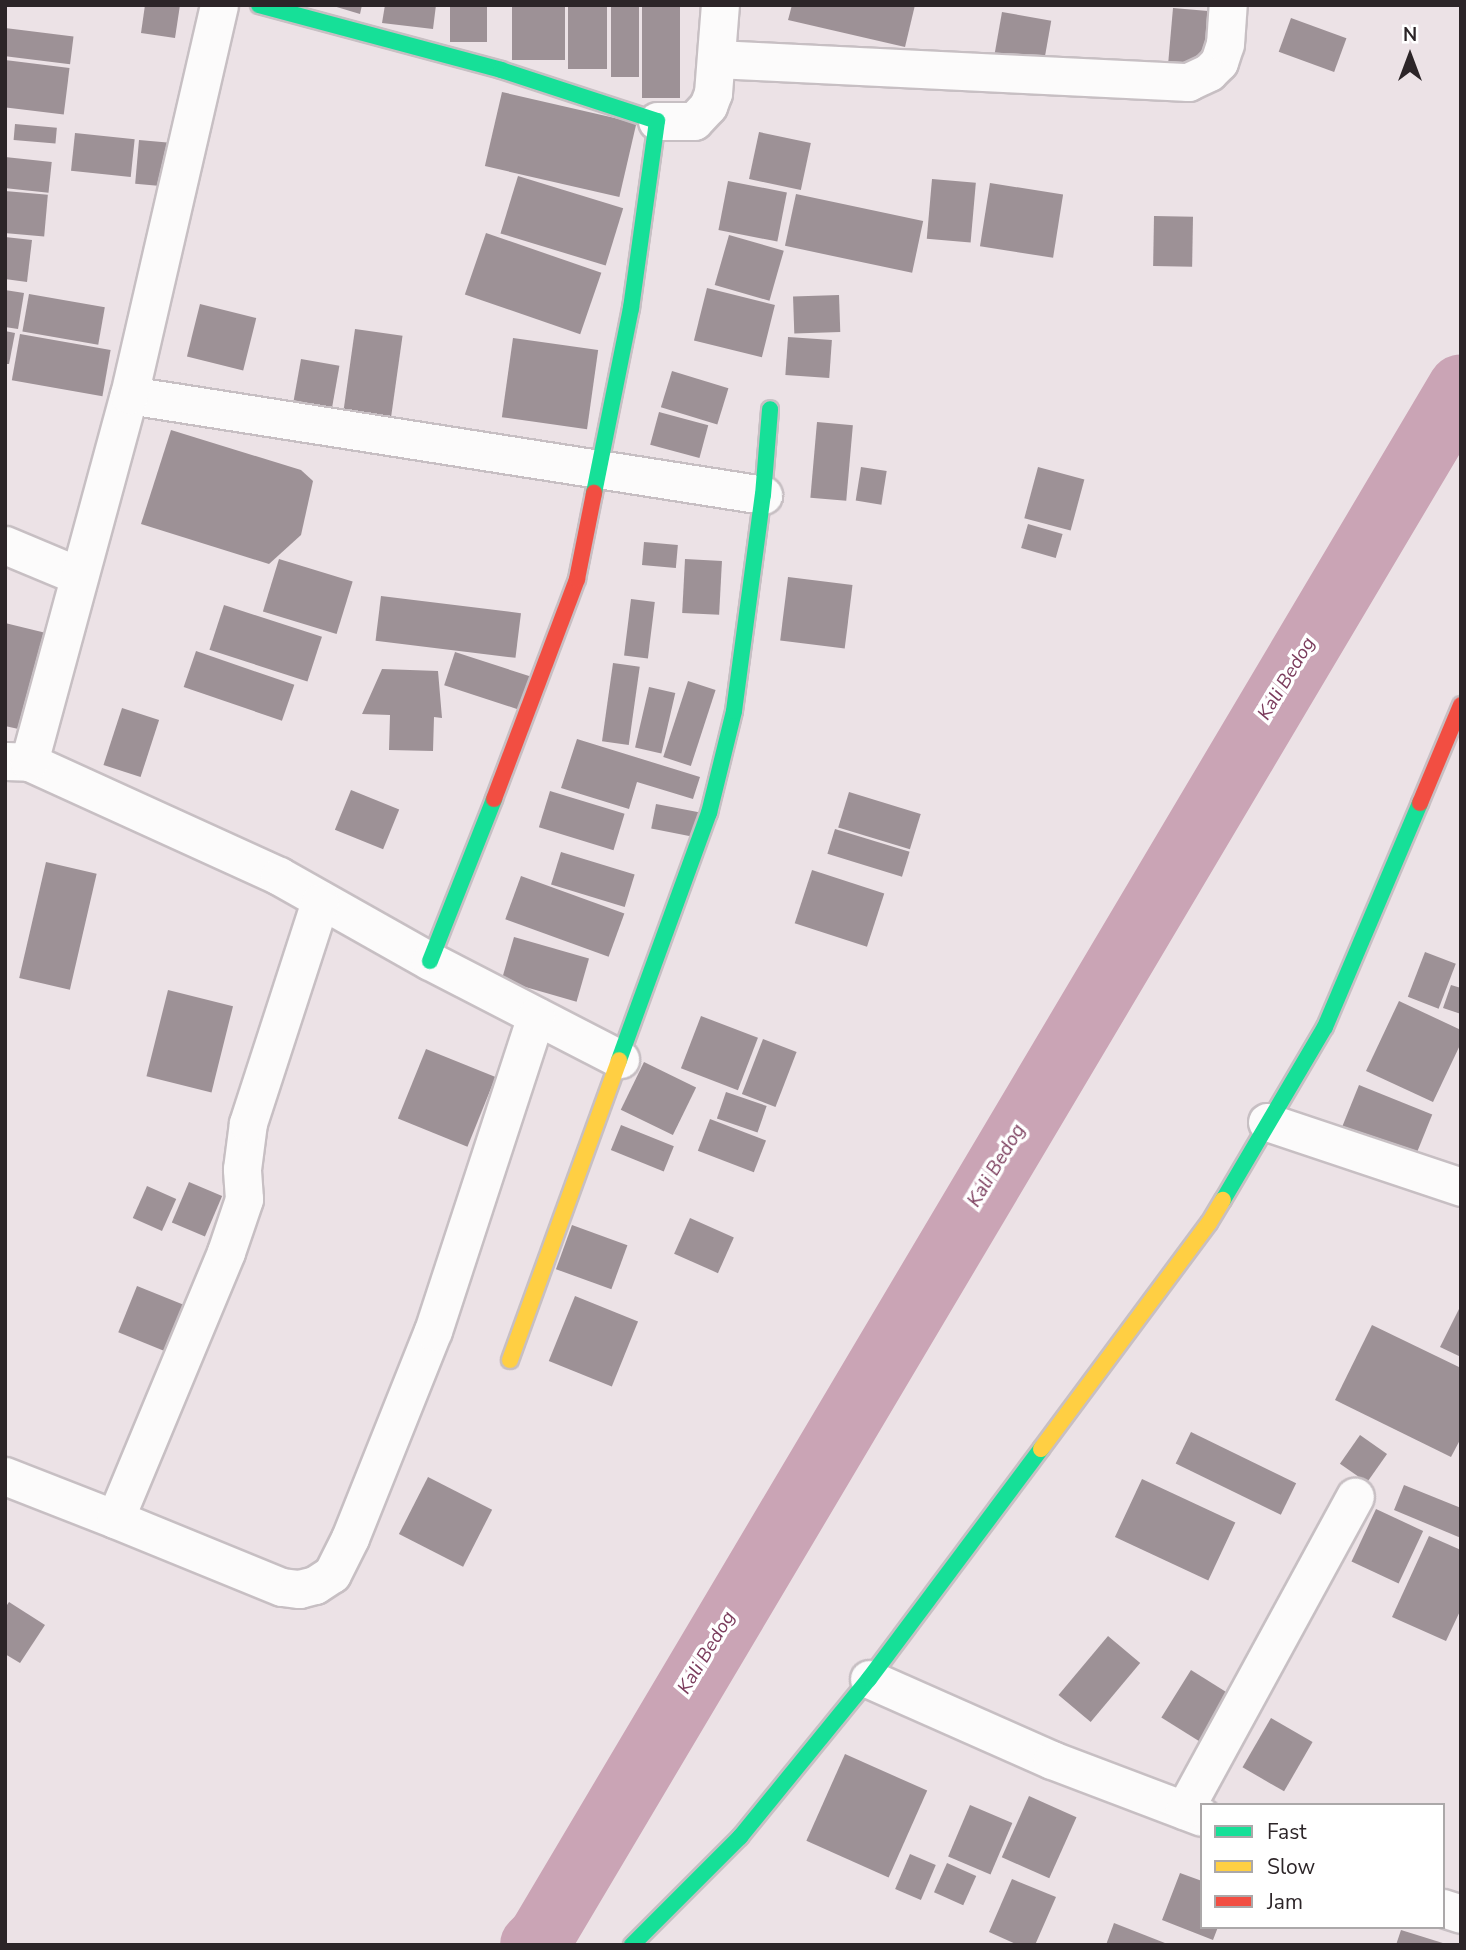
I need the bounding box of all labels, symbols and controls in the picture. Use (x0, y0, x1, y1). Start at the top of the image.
north arrow (1375, 21, 1445, 91)
text: N (1403, 22, 1417, 48)
water label: Kali Bedog (1253, 633, 1321, 725)
water label: Kali Bedog (963, 1120, 1031, 1212)
water label: Kali Bedog (673, 1607, 741, 1699)
legend (1200, 1803, 1445, 1929)
text: Fast (1267, 1818, 1307, 1846)
text: Slow (1267, 1853, 1315, 1881)
text: Jam (1267, 1888, 1303, 1916)

